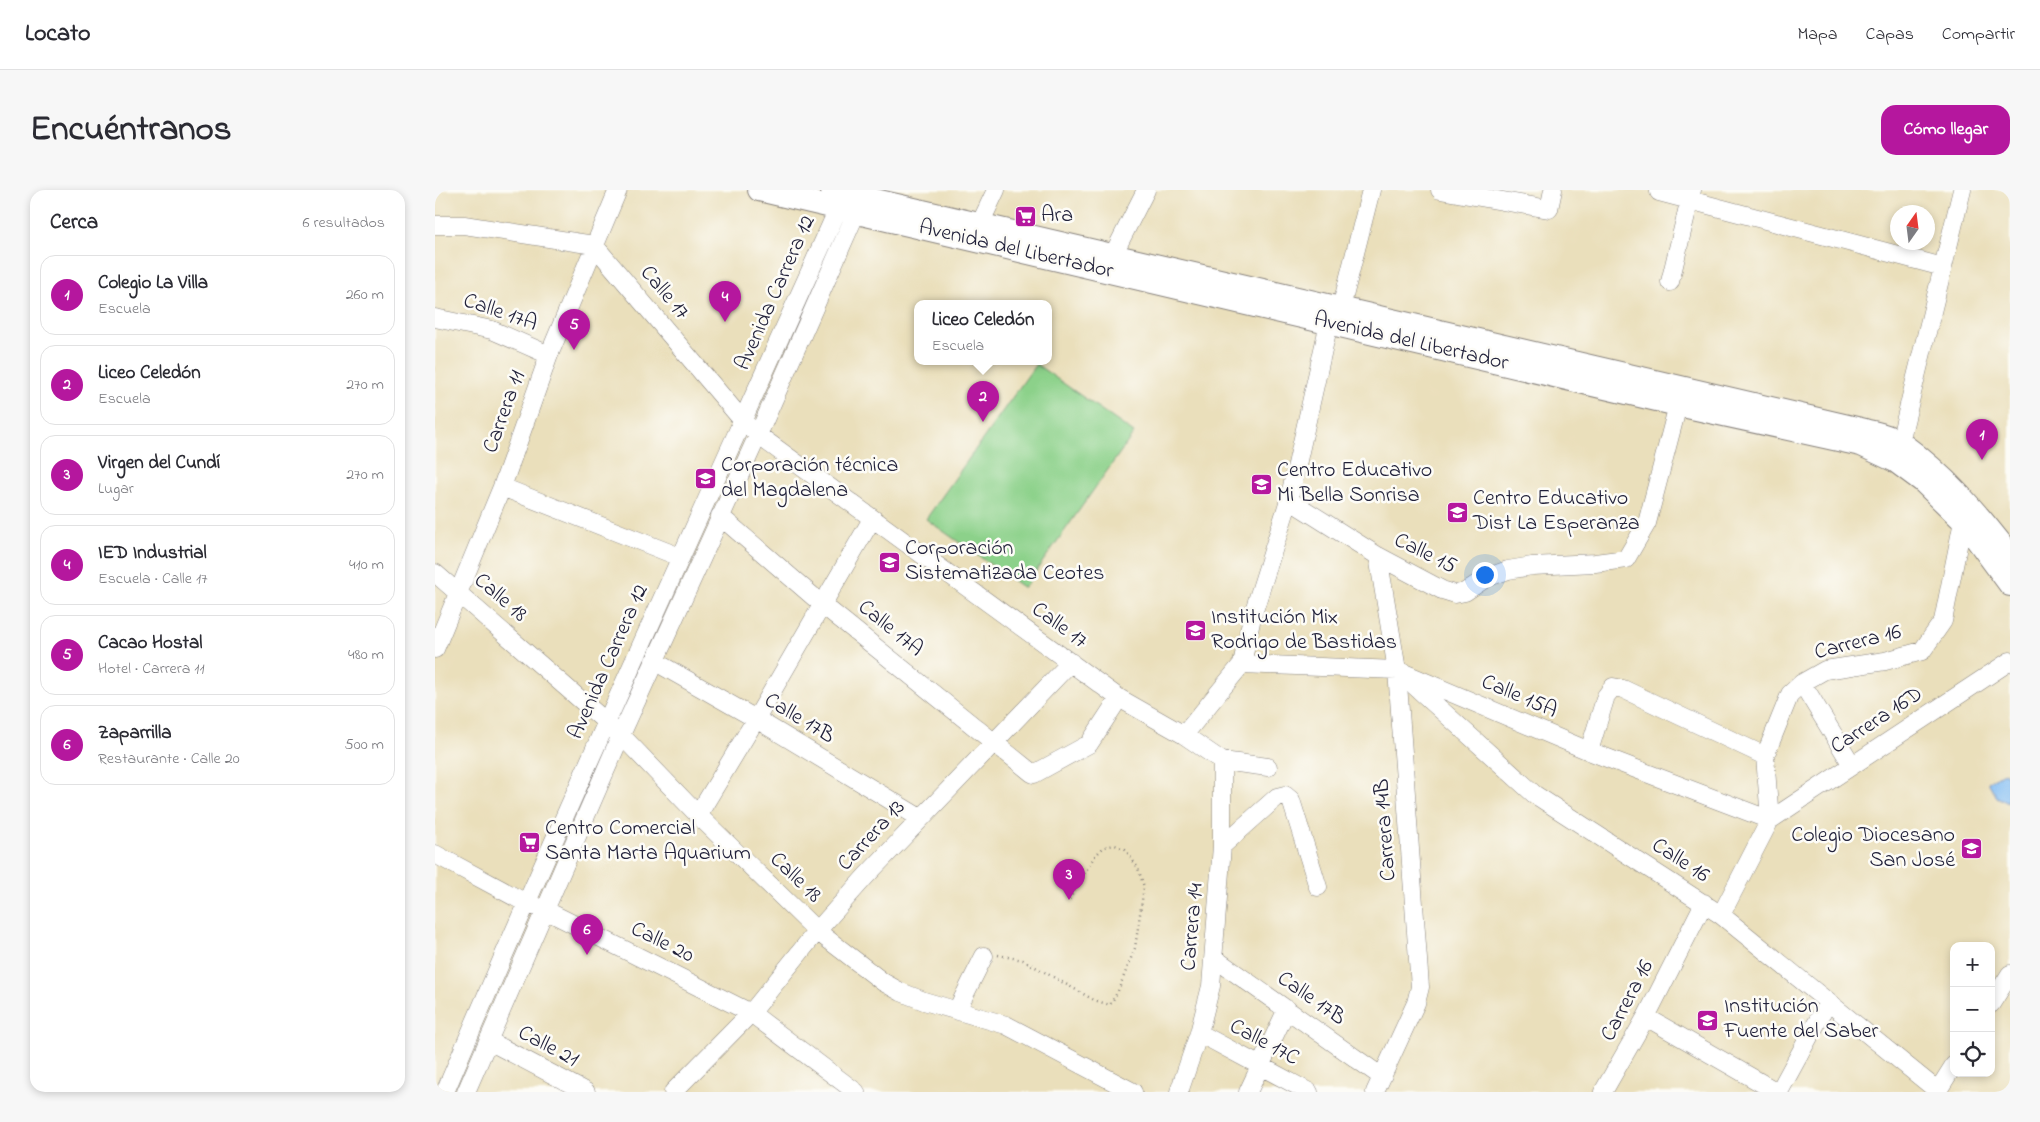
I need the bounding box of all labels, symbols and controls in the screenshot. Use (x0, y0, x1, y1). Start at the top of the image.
text: Locato (25, 17, 91, 52)
text: Mapa (1797, 22, 1838, 48)
text: Capas (1866, 22, 1914, 48)
text: Compartir (1942, 22, 2015, 48)
text: Encuéntranos (30, 105, 232, 156)
button: Cómo llegar (1881, 105, 2010, 155)
place label: Ara (1041, 200, 1073, 232)
supermarket icon: Ara (1013, 204, 1037, 228)
north arrow (1890, 205, 1935, 250)
text: Cerca (50, 208, 98, 238)
street label: Avenida Carrera 12 (727, 210, 825, 376)
text: 6 resultados (302, 211, 385, 235)
street label: Avenida del Libertador (916, 212, 1117, 288)
street label: Calle 17 (632, 259, 696, 327)
text: Colegio La Villa (98, 270, 208, 297)
pin: 4 (709, 281, 741, 322)
text: 1 (64, 283, 70, 307)
text: 260 m (346, 283, 384, 307)
street label: Calle 17A (459, 285, 541, 341)
text: Escuela (98, 297, 151, 321)
popup (914, 300, 1052, 365)
street label: Avenida del Libertador (1311, 304, 1512, 380)
text: Liceo Celedón (932, 307, 1034, 334)
pin: 5 (558, 309, 590, 350)
text: Escuela (932, 334, 984, 358)
text: Liceo Celedón (98, 360, 201, 387)
street label: Carrera 11 (475, 366, 535, 458)
text: 2 (63, 373, 71, 397)
text: 270 m (346, 373, 384, 397)
pin: 2 (967, 381, 999, 422)
text: Escuela (98, 387, 151, 411)
pin: 1 (1966, 419, 1998, 460)
text: Virgen del Cundí (98, 450, 220, 477)
place label: Corporación técnica del Magdalena (721, 450, 898, 508)
place label: Centro Educativo Mi Bella Sonrisa (1277, 455, 1432, 512)
text: 3 (64, 463, 70, 487)
text: 270 m (346, 463, 384, 487)
school or university icon: Corporación técnica del Magdalena (693, 467, 717, 491)
school or university icon: Centro Educativo Mi Bella Sonrisa (1249, 472, 1273, 496)
text: Lugar (98, 477, 134, 501)
place label: Centro Educativo Dist La Esperanza (1472, 483, 1640, 540)
school or university icon: Centro Educativo Dist La Esperanza (1445, 500, 1469, 524)
street label: Calle 15 (1388, 525, 1462, 583)
place label: Corporación Sistematizada Ceotes (905, 533, 1105, 590)
text: IED Industrial (98, 540, 207, 567)
school or university icon: Corporación Sistematizada Ceotes (877, 550, 901, 574)
text: 4 (64, 553, 70, 577)
text: 410 m (349, 553, 384, 577)
your location (1472, 562, 1498, 588)
street label: Calle 18 (466, 566, 534, 630)
text: Escuela · Calle 17 (98, 567, 208, 591)
street label: Avenida Carrera 12 (560, 579, 658, 745)
street label: Calle 17A (850, 593, 930, 665)
street label: Calle 17 (1024, 595, 1094, 657)
place label: Institución Mix Rodrigo de Bastidas (1211, 602, 1397, 660)
street label: Carrera 16 (1811, 617, 1905, 669)
school or university icon: Institución Mix Rodrigo de Bastidas (1183, 619, 1207, 643)
text: Cacao Hostal (98, 630, 202, 657)
text: 5 (62, 643, 72, 667)
text: 480 m (348, 643, 384, 667)
text: Hotel · Carrera 11 (98, 657, 205, 681)
street label: Calle 15A (1476, 667, 1562, 727)
street label: Carrera 16D (1824, 679, 1930, 763)
street label: Calle 17B (758, 685, 841, 753)
text: Zaparrilla (98, 720, 172, 747)
text: 6 (63, 733, 71, 757)
text: 500 m (345, 733, 384, 757)
text: Restaurante · Calle 20 (98, 747, 240, 771)
street label: Carrera 14B (1366, 778, 1406, 882)
street label: Carrera 13 (830, 793, 914, 879)
place label: Centro Comercial Santa Marta Aquarium (545, 813, 751, 870)
place label: Colegio Diocesano San José (1791, 820, 1955, 877)
supermarket icon: Centro Comercial Santa Marta Aquarium (517, 830, 541, 854)
street label: Calle 16 (1645, 830, 1716, 892)
school or university icon: Colegio Diocesano San José (1959, 837, 1983, 861)
street label: Calle 18 (762, 845, 828, 911)
pin: 3 (1053, 859, 1085, 900)
street label: Carrera 14 (1173, 882, 1213, 972)
pin: 6 (571, 914, 603, 955)
street label: Calle 20 (625, 914, 699, 972)
map controls (1950, 942, 1995, 1077)
button: + (1950, 942, 1995, 987)
street label: Carrera 16 (1593, 954, 1663, 1048)
street label: Calle 17B (1270, 964, 1352, 1034)
button: − (1950, 987, 1995, 1032)
place label: Institución Fuente del Saber (1723, 991, 1879, 1048)
school or university icon: Institución Fuente del Saber (1696, 1008, 1720, 1032)
street label: Calle 17C (1223, 1011, 1305, 1075)
street label: Calle 21 (512, 1018, 584, 1076)
button: locate (1950, 1032, 1995, 1077)

